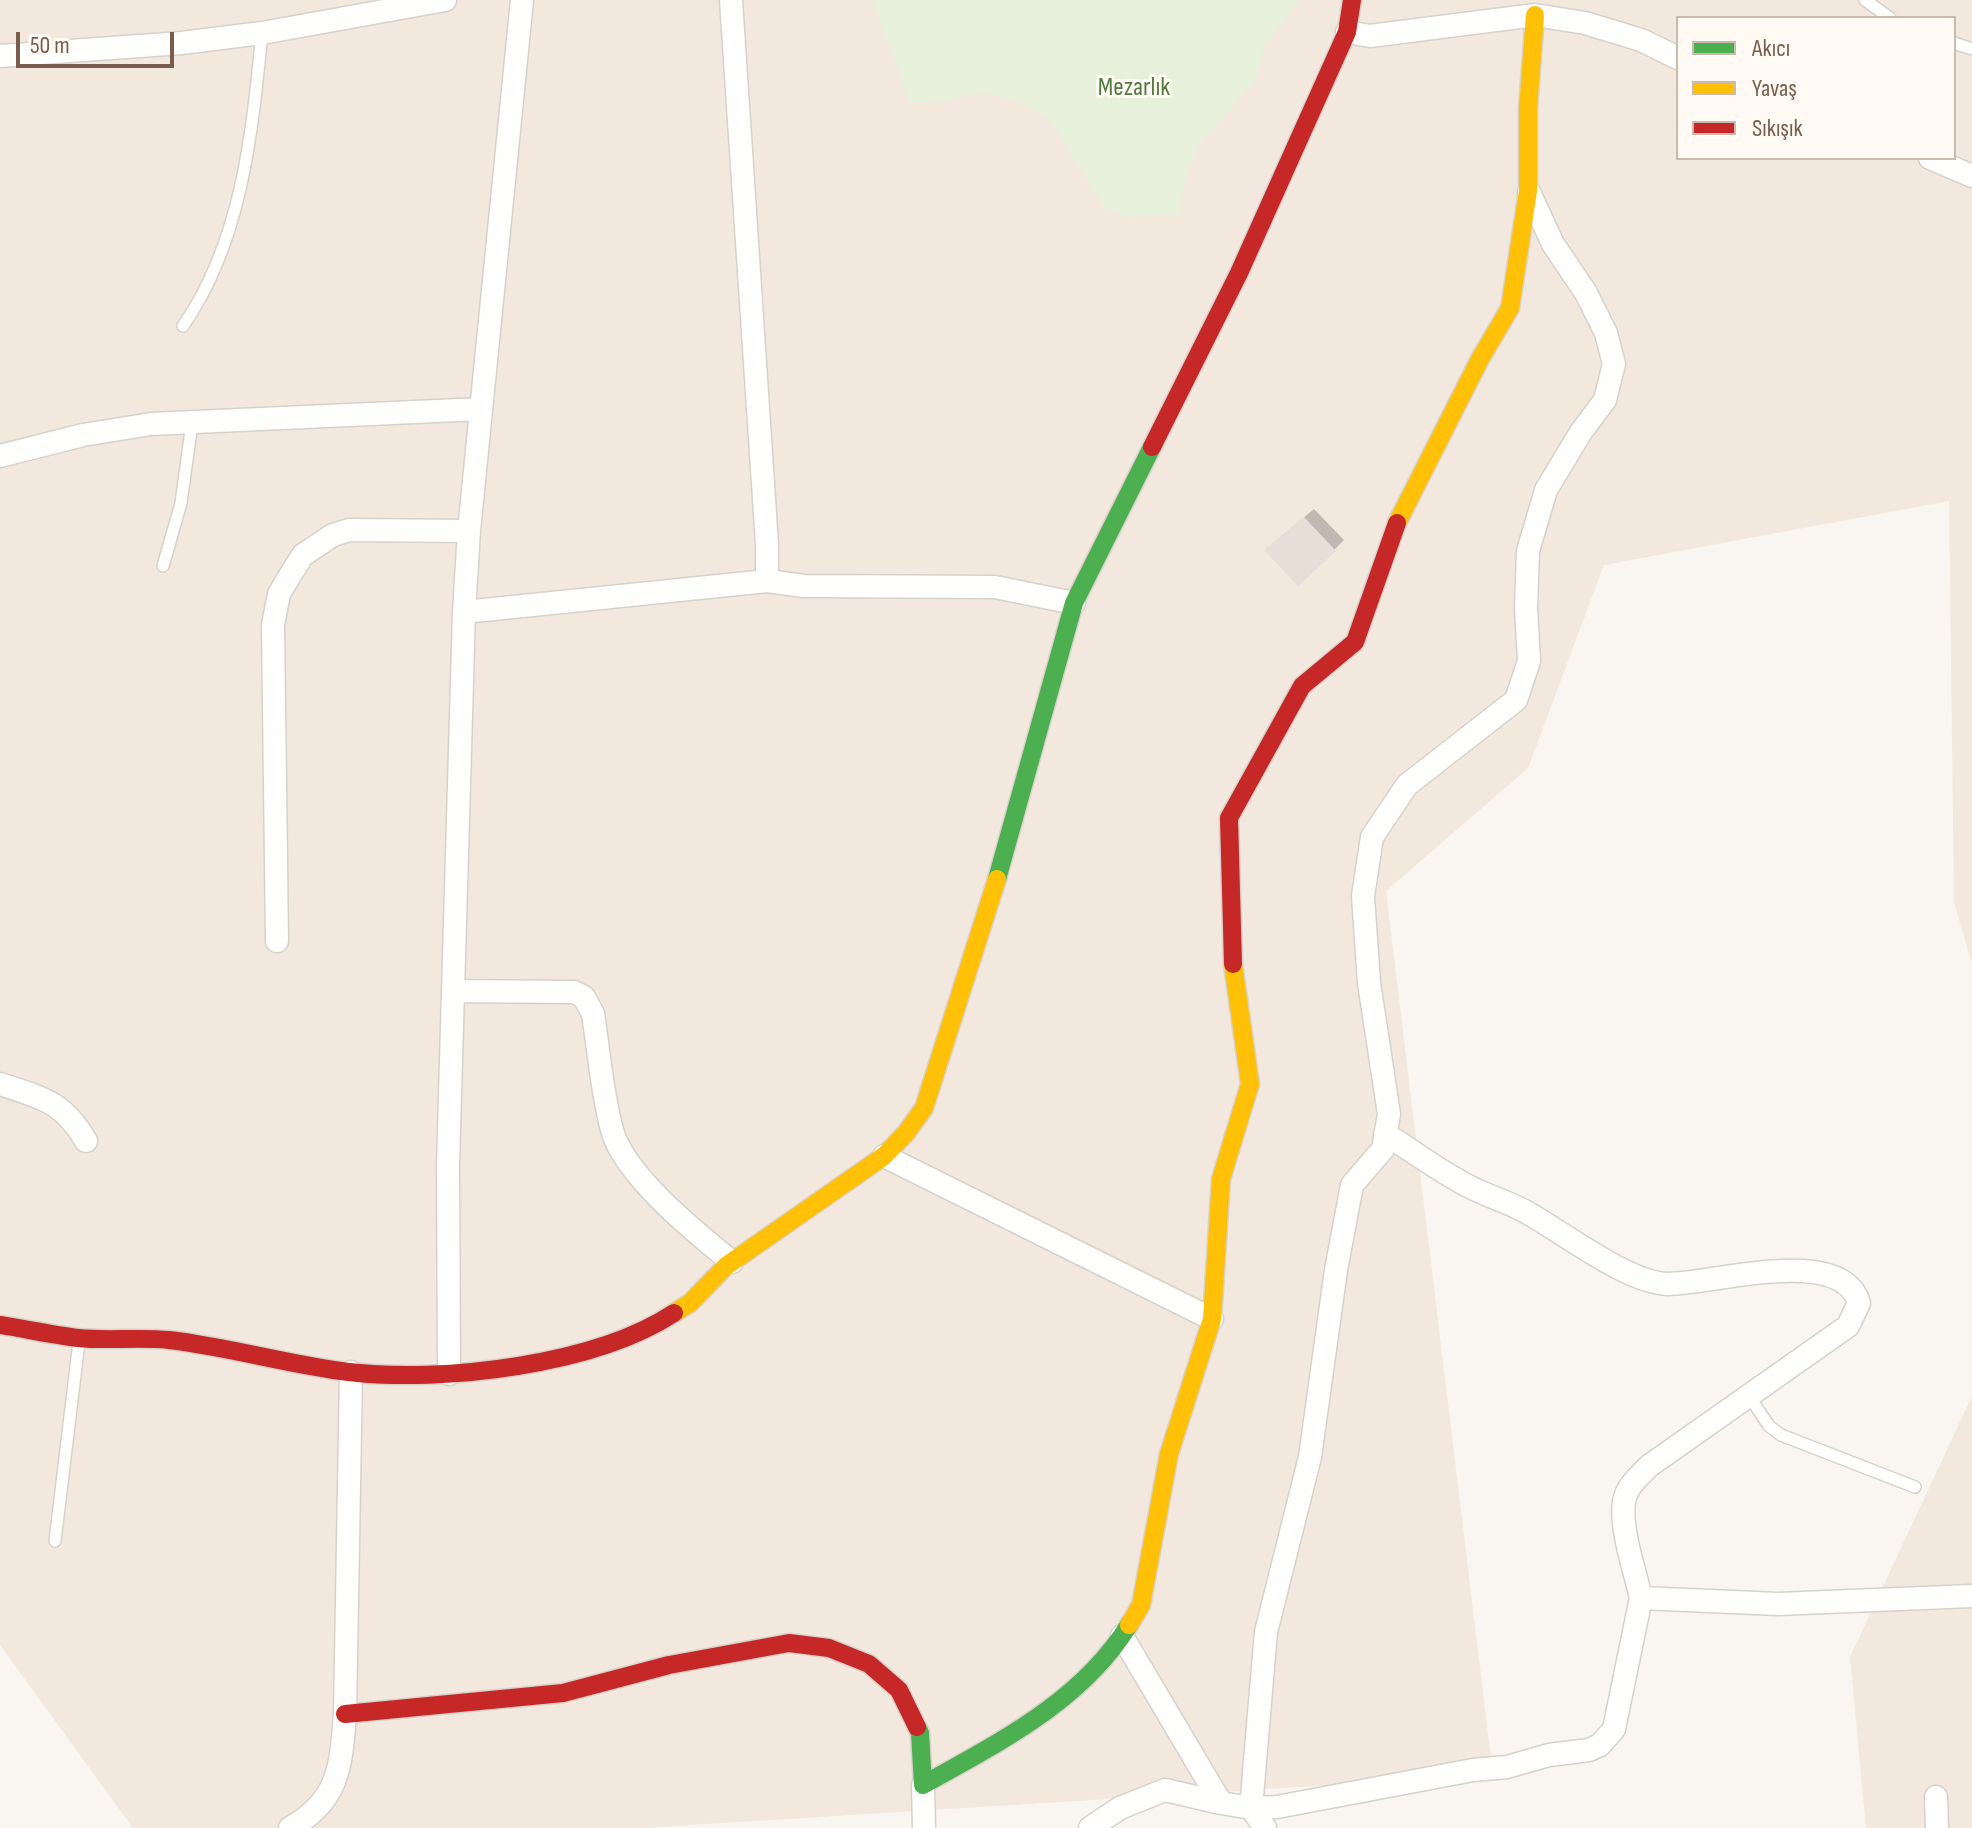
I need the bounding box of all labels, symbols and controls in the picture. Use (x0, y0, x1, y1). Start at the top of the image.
scale bar (20, 16, 178, 66)
legend (1676, 16, 1956, 160)
text: 50 m (30, 31, 70, 60)
text: Akıcı (1752, 34, 1790, 63)
park label: Mezarlık (1098, 72, 1170, 104)
text: Yavaş (1752, 74, 1797, 103)
text: Sıkışık (1752, 114, 1803, 143)

